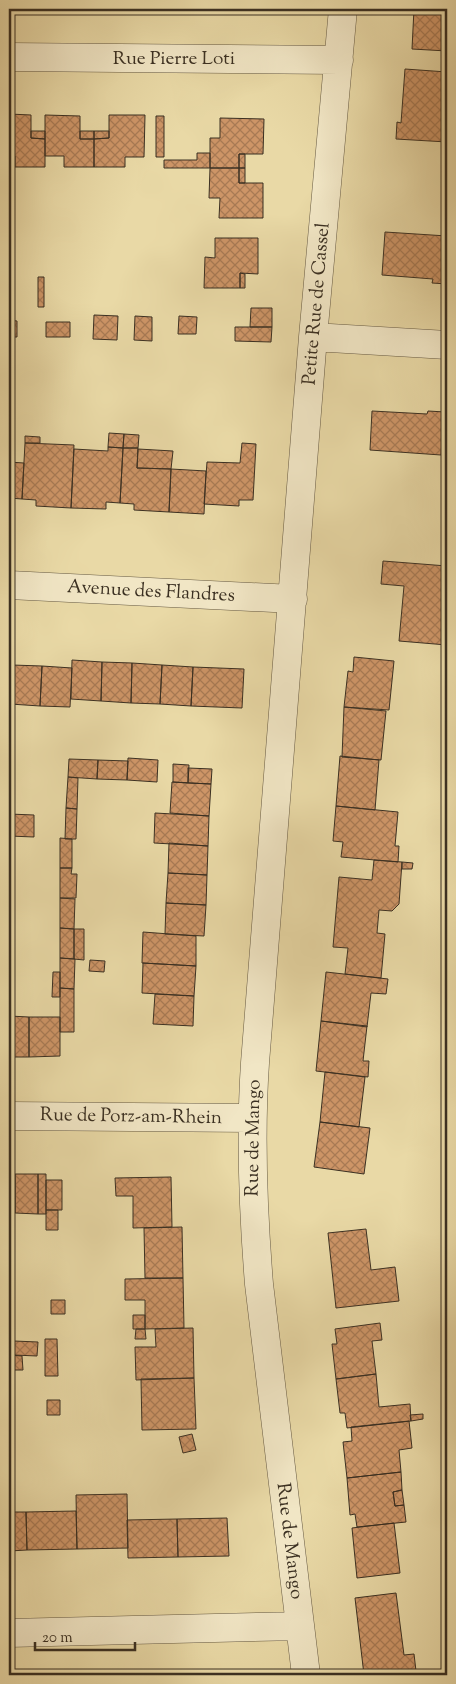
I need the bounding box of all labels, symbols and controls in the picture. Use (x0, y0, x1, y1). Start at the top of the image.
street label: Rue Pierre Loti (113, 46, 235, 73)
street label: Petite Rue de Cassel (296, 222, 338, 386)
street label: Avenue des Flandres (66, 574, 236, 610)
street label: Rue de Mango (239, 1079, 269, 1197)
street label: Rue de Porz-am-Rhein (40, 1102, 222, 1132)
street label: Rue de Mango (268, 1481, 310, 1601)
scale bar (35, 1619, 135, 1651)
text: 20 m (42, 1628, 73, 1649)

